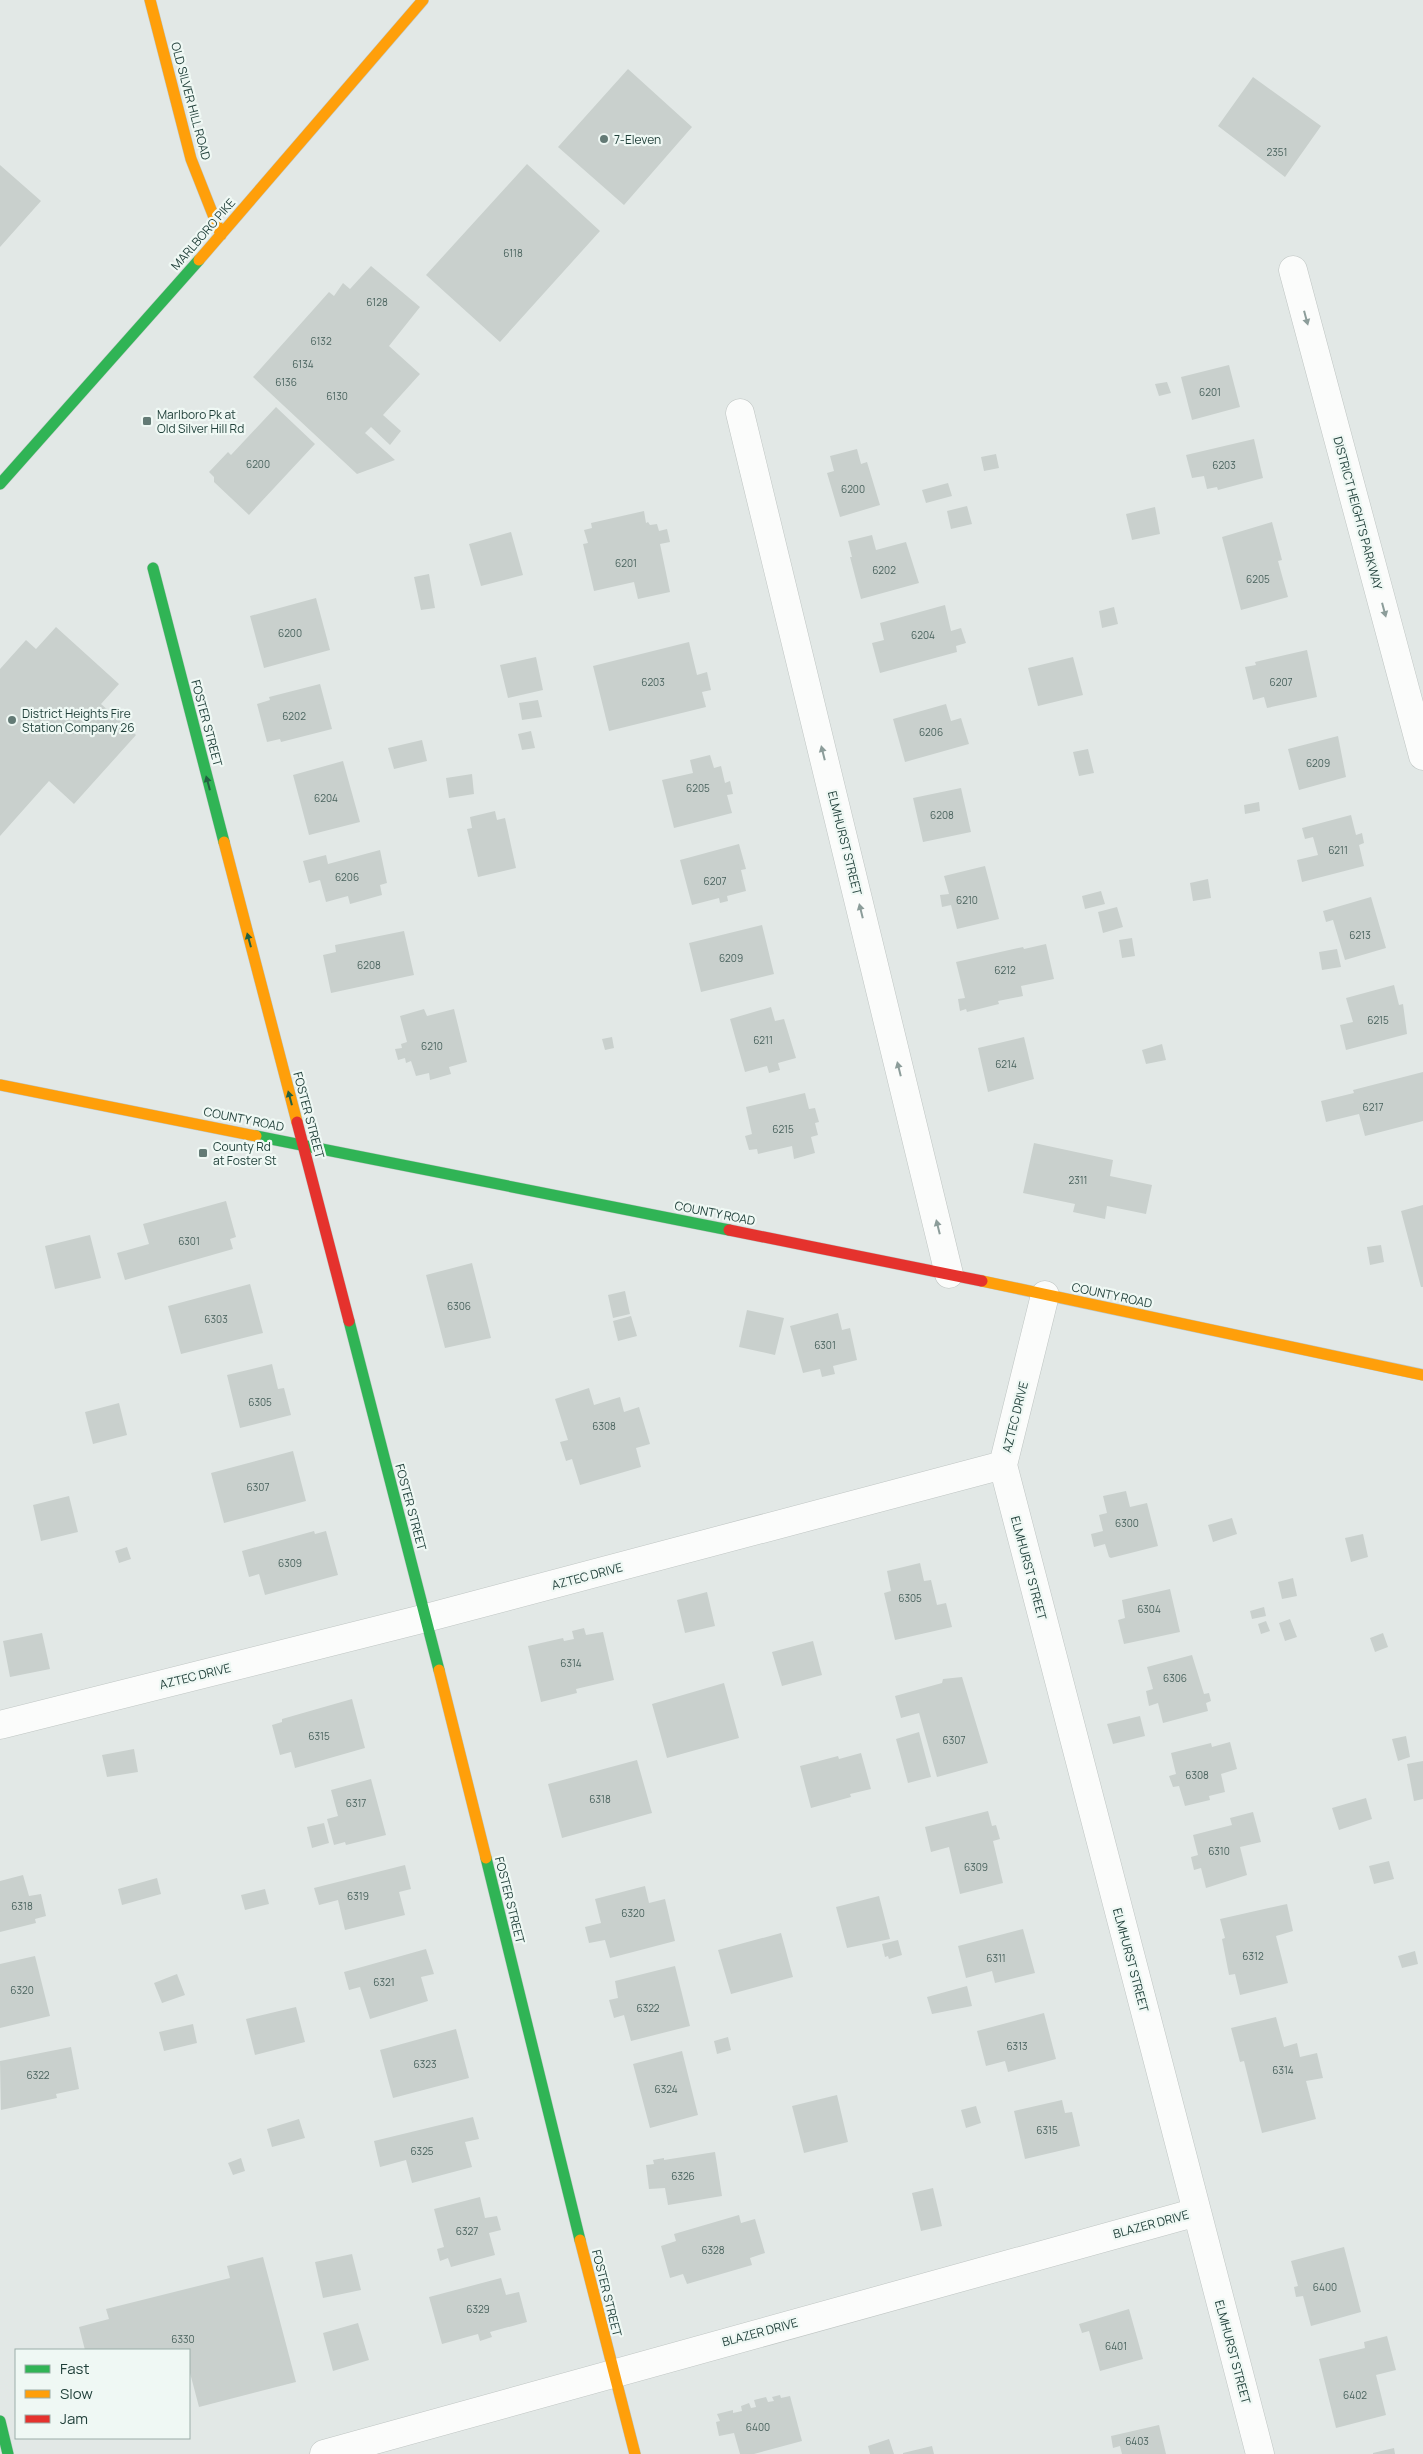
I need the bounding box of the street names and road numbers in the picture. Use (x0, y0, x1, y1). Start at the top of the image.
street label: OLD SILVER HILL ROAD (167, 40, 215, 162)
street label: MARLBORO PIKE (167, 194, 239, 274)
street label: DISTRICT HEIGHTS PARKWAY (1329, 435, 1387, 592)
street label: FOSTER STREET (187, 678, 227, 769)
street label: ELMHURST STREET (824, 789, 866, 898)
street label: FOSTER STREET (289, 1070, 329, 1161)
street label: COUNTY ROAD (202, 1103, 286, 1135)
street label: COUNTY ROAD (673, 1197, 757, 1229)
street label: COUNTY ROAD (1070, 1278, 1154, 1312)
street label: AZTEC DRIVE (998, 1380, 1032, 1454)
street label: FOSTER STREET (391, 1462, 431, 1553)
street label: ELMHURST STREET (1007, 1514, 1051, 1623)
street label: AZTEC DRIVE (550, 1558, 624, 1594)
street label: AZTEC DRIVE (158, 1659, 232, 1693)
street label: FOSTER STREET (491, 1855, 529, 1946)
street label: ELMHURST STREET (1109, 1906, 1153, 2015)
street label: BLAZER DRIVE (1111, 2206, 1191, 2242)
street label: FOSTER STREET (588, 2248, 626, 2339)
street label: ELMHURST STREET (1211, 2298, 1255, 2407)
street label: BLAZER DRIVE (720, 2314, 800, 2350)

